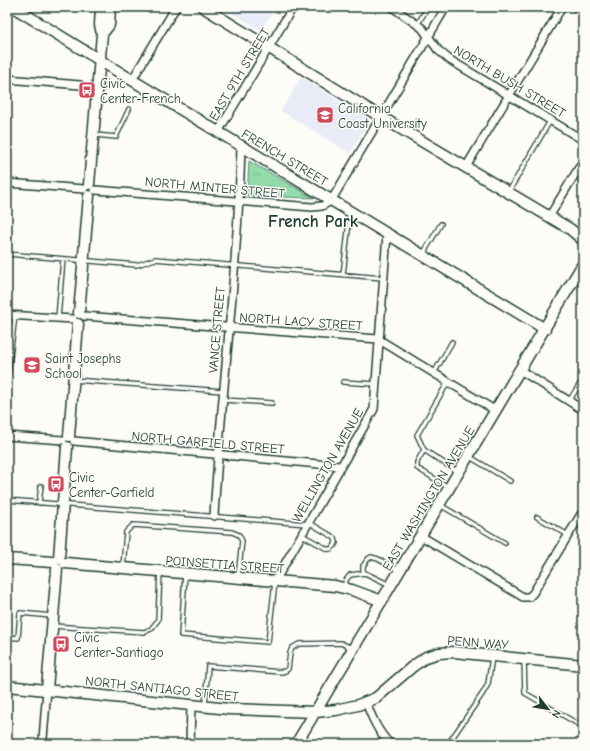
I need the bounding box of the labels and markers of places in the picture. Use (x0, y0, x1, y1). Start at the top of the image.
place label: Civic Center-French (100, 76, 181, 106)
bus stop icon: Civic Center-French (77, 80, 97, 100)
place label: California Coast University (338, 101, 427, 131)
school or university icon: California Coast University (315, 105, 335, 125)
place label: Saint Josephs School (45, 351, 121, 381)
school or university icon: Saint Josephs School (22, 355, 42, 375)
place label: Civic Center-Garfield (69, 470, 154, 500)
bus stop icon: Civic Center-Garfield (46, 474, 66, 494)
place label: Civic Center-Santiago (74, 630, 164, 660)
bus stop icon: Civic Center-Santiago (51, 634, 71, 654)

